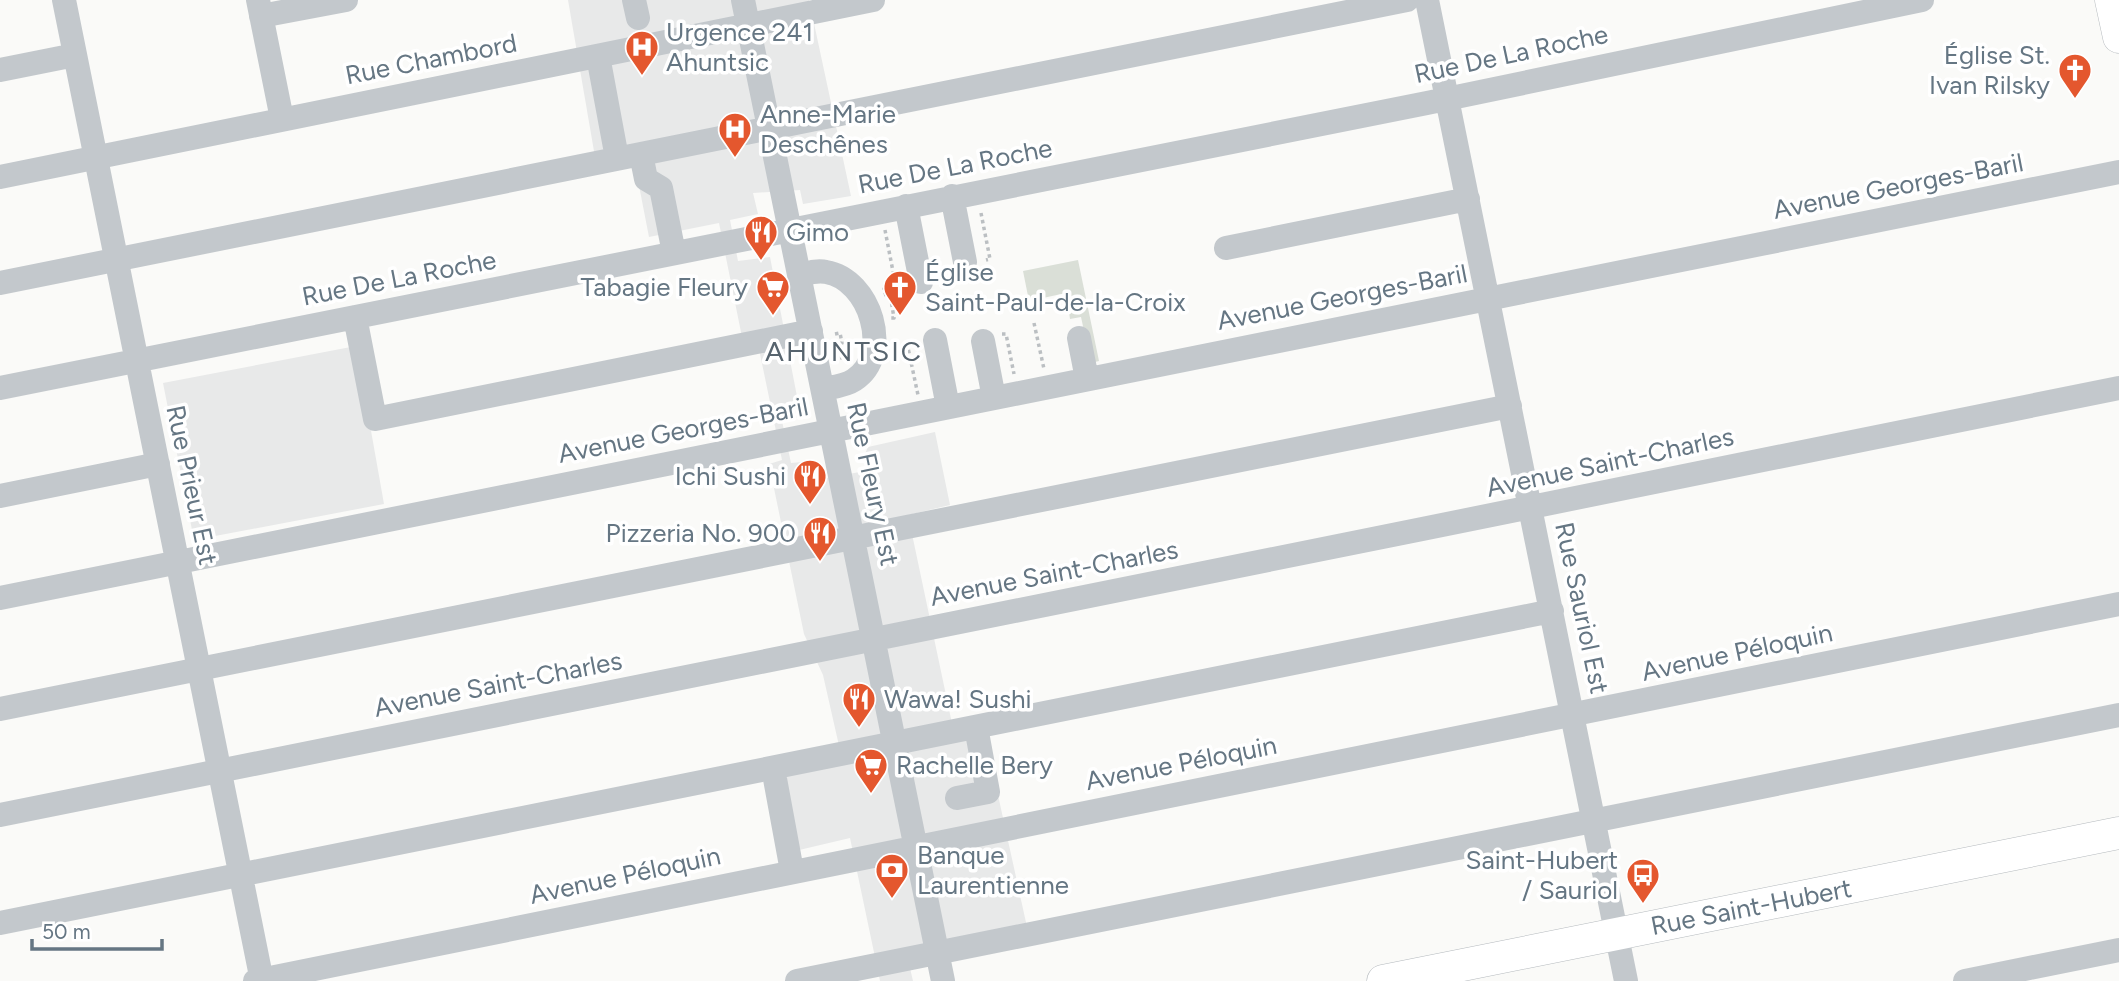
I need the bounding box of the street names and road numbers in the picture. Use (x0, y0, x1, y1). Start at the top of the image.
street label: Rue De La Roche (1411, 18, 1611, 90)
street label: Rue Chambord (342, 27, 520, 91)
street label: Rue De La Roche (855, 131, 1055, 201)
street label: Avenue Georges-Baril (1770, 146, 2026, 226)
street label: Rue De La Roche (299, 243, 499, 313)
street label: Avenue Georges-Baril (1214, 257, 1470, 337)
street label: Avenue Georges-Baril (555, 390, 811, 470)
street label: Rue Fleury Est (840, 399, 906, 569)
street label: Rue Prieur Est (159, 402, 225, 568)
street label: Avenue Saint-Charles (1483, 420, 1737, 504)
street label: Rue Sauriol Est (1548, 519, 1616, 697)
street label: Avenue Saint-Charles (927, 533, 1181, 613)
street label: Avenue Péloquin (1639, 616, 1835, 688)
street label: Avenue Saint-Charles (371, 644, 625, 724)
street label: Avenue Péloquin (1083, 729, 1279, 797)
street label: Avenue Péloquin (527, 839, 723, 911)
street label: Rue Saint-Hubert (1648, 872, 1854, 942)

